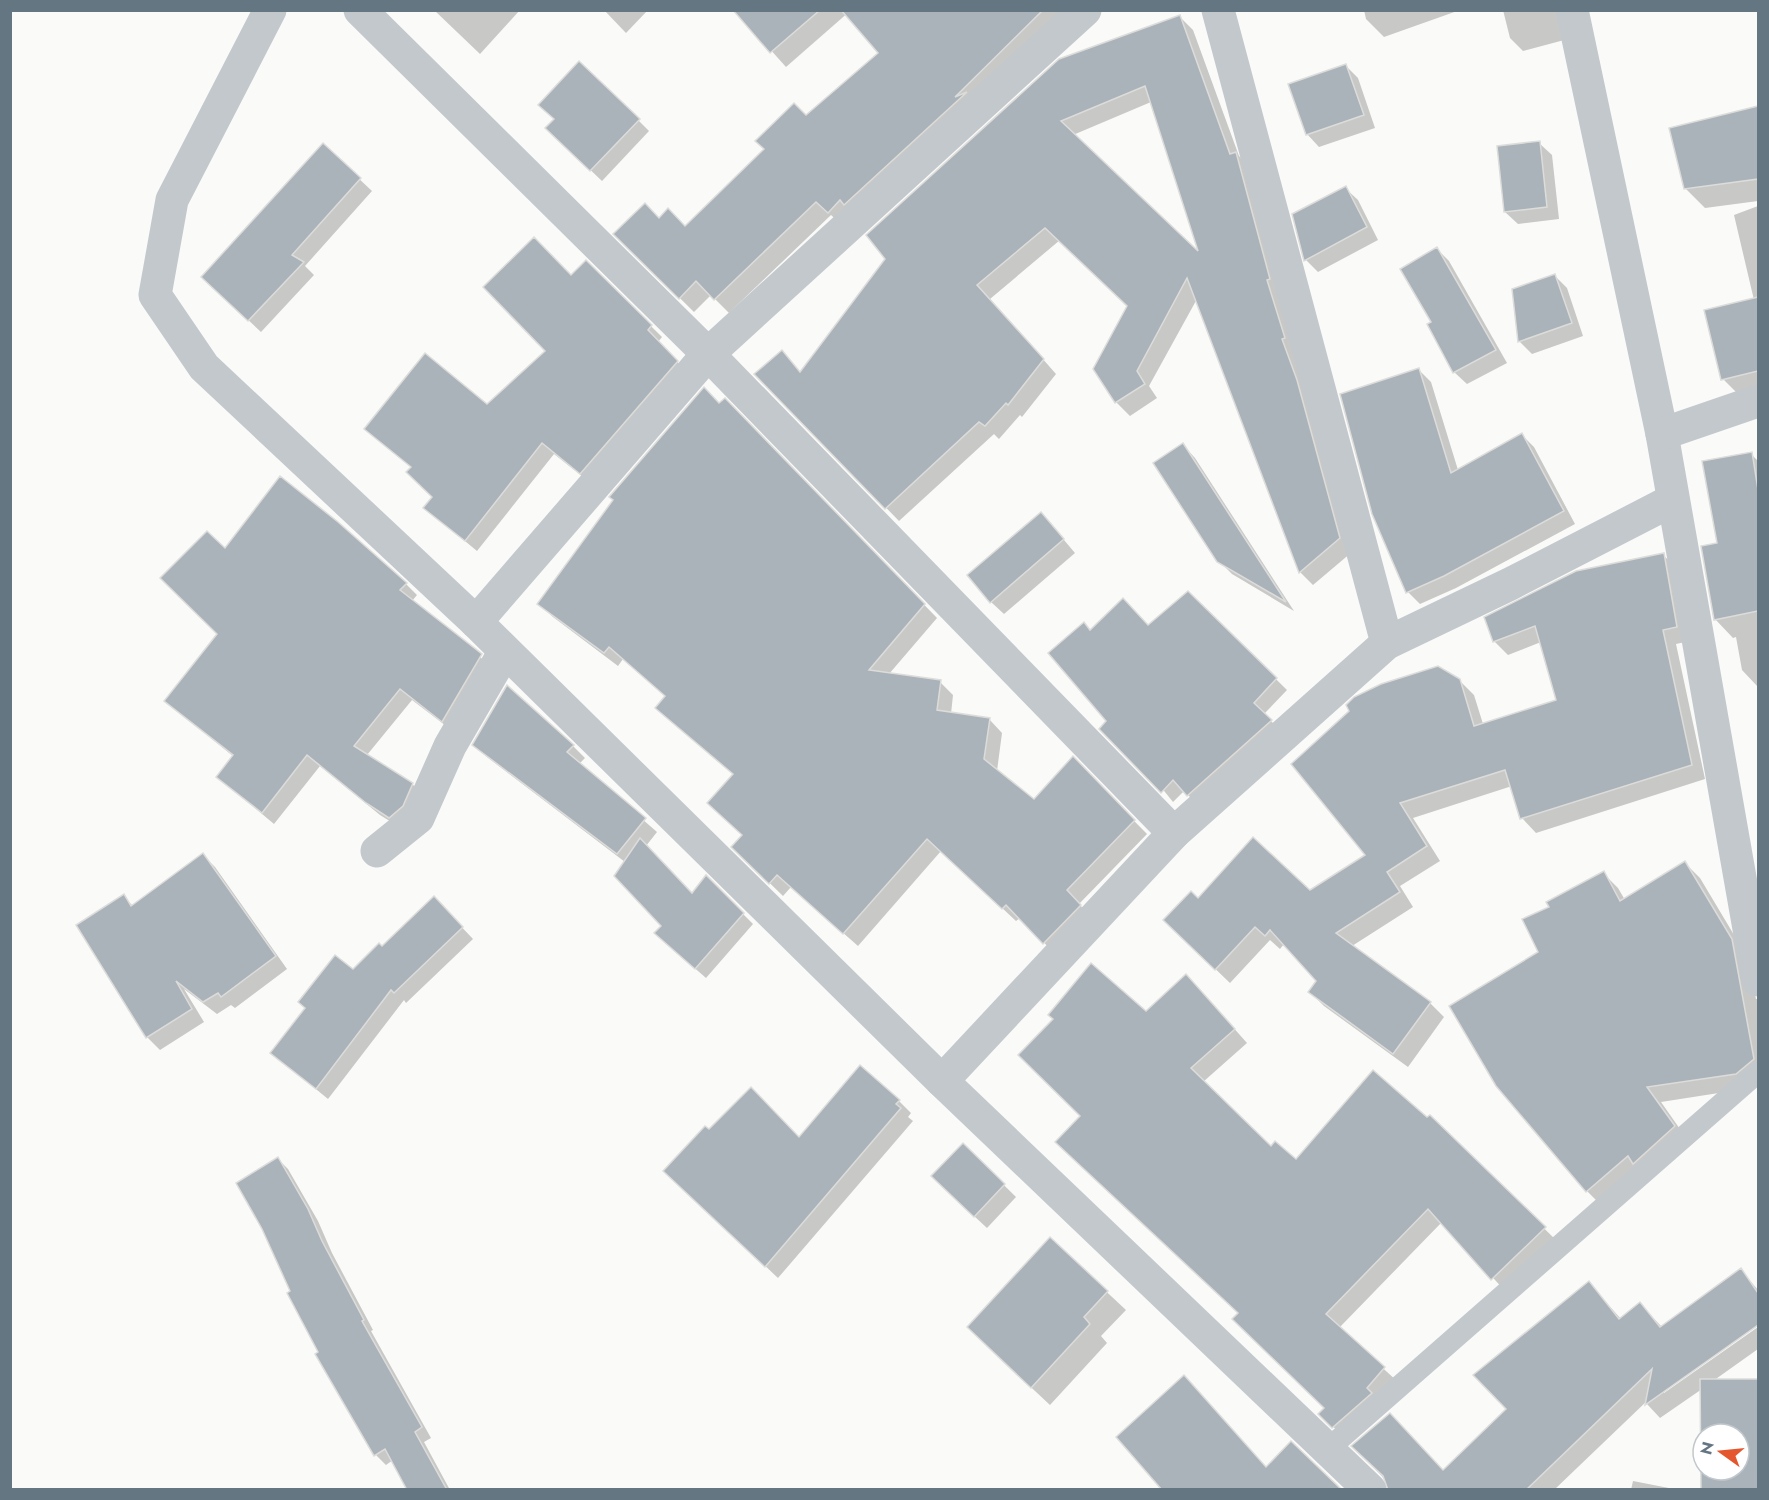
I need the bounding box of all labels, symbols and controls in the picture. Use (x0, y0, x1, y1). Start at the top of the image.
north arrow (1691, 1422, 1751, 1482)
text: N (1694, 1439, 1720, 1457)

